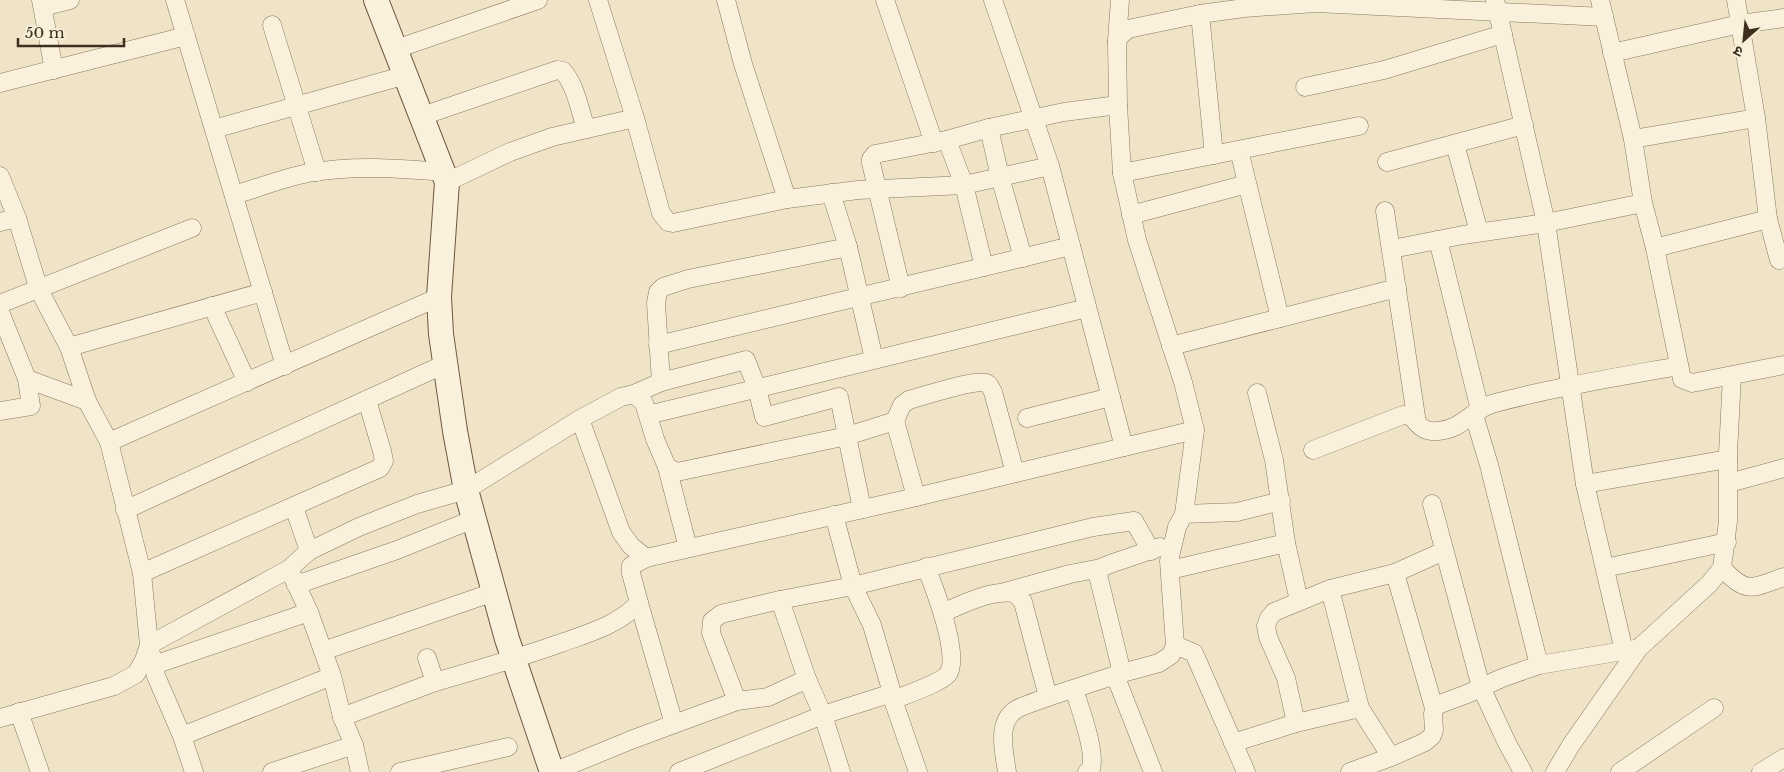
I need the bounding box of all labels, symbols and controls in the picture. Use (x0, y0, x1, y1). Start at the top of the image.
scale bar (18, 15, 124, 47)
north arrow (1719, 15, 1769, 65)
text: 50 m (25, 23, 65, 42)
text: उ (1730, 41, 1746, 61)

